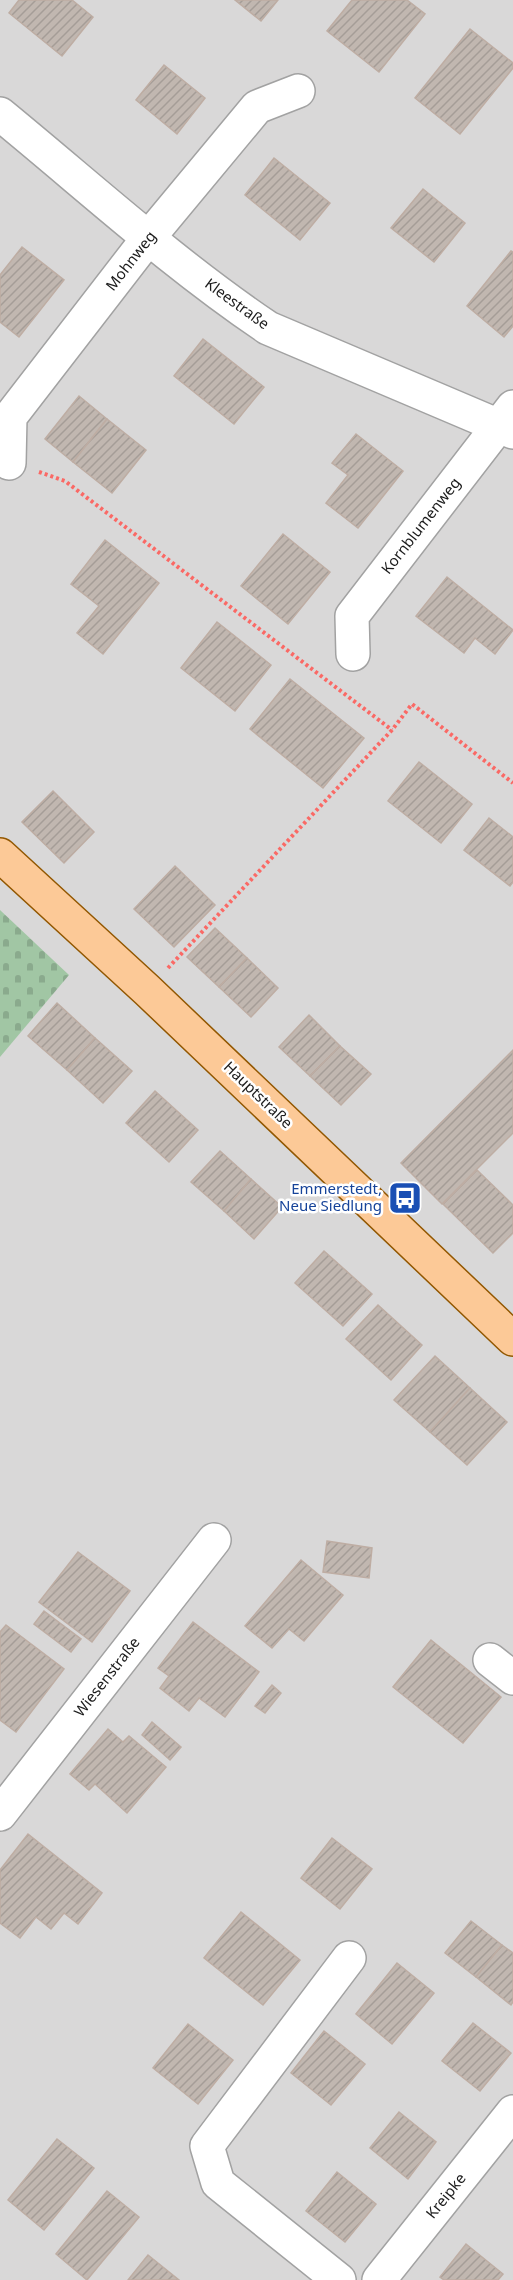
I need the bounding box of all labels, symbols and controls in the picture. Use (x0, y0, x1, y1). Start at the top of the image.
street label: Mohnweg (101, 226, 160, 294)
street label: Kleestraße (201, 273, 274, 333)
street label: Kornblumenweg (376, 473, 464, 578)
street label: Hauptstraße (220, 1056, 297, 1132)
place label: Emmerstedt, Neue Siedlung (279, 1178, 382, 1215)
bus stop icon: Emmerstedt, Neue Siedlung (387, 1180, 423, 1216)
street label: Wiesenstraße (69, 1632, 144, 1720)
street label: Kreipke (421, 2168, 470, 2222)

